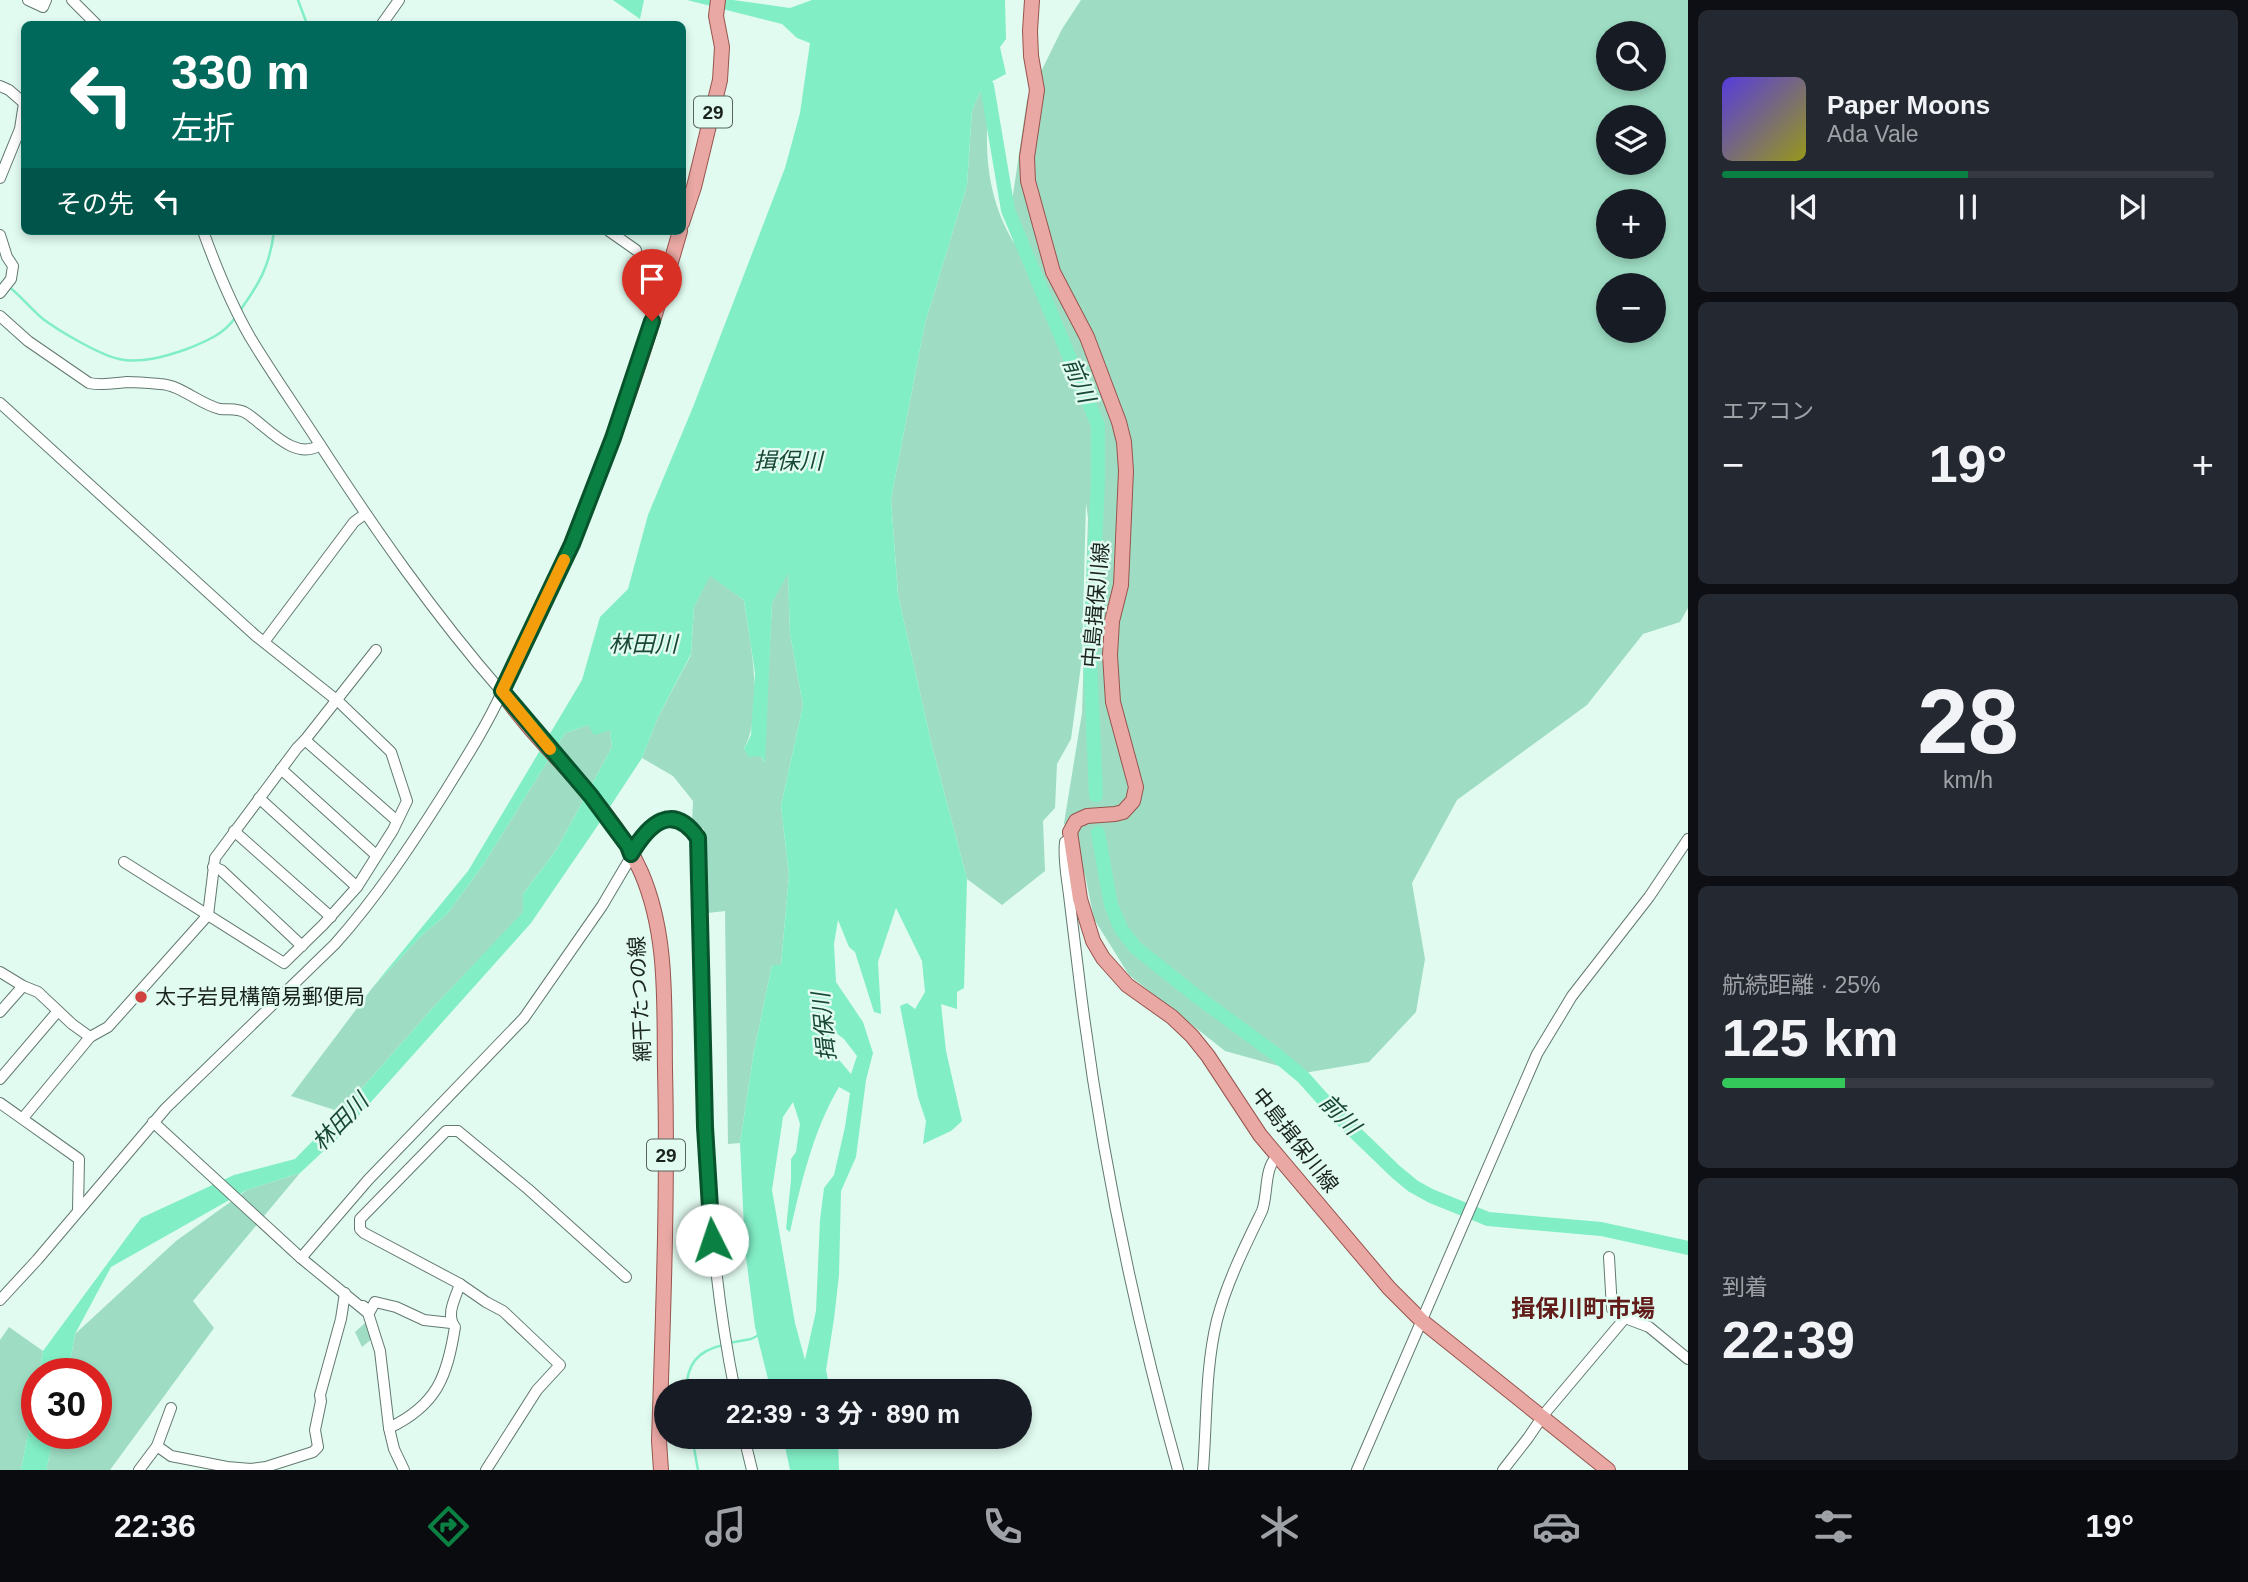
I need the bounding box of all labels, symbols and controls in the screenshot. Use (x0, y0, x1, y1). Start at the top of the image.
map controls (1596, 21, 1666, 343)
button: search (1596, 21, 1666, 91)
text: 330 m (171, 45, 310, 99)
icon: left (56, 49, 147, 140)
text: Paper Moons (1827, 90, 1990, 120)
road number: 29 (694, 96, 732, 128)
button: layers (1596, 105, 1666, 175)
text: 左折 (171, 110, 235, 146)
text: Ada Vale (1827, 121, 1919, 147)
icon: left (148, 182, 186, 220)
icon: previous (1785, 188, 1823, 226)
icon: pause (1949, 188, 1987, 226)
icon: next (2113, 188, 2151, 226)
text: その先 (56, 189, 134, 219)
button: + (1596, 189, 1666, 259)
pin (622, 249, 682, 321)
icon: arrive (633, 260, 671, 298)
button: − (1596, 273, 1666, 343)
water label: 前川 (1058, 354, 1101, 409)
text: エアコン (1722, 398, 1814, 424)
text: 19° (1929, 435, 2007, 493)
text: − (1722, 444, 1744, 486)
text: + (2192, 444, 2214, 486)
water label: 揖保川 (754, 448, 826, 474)
street label: 中島揖保川線 (1079, 541, 1112, 669)
water label: 林田川 (609, 631, 681, 657)
text: 28 (1917, 671, 2019, 772)
text: km/h (1943, 767, 1993, 793)
street label: 網干たつの線 (625, 936, 654, 1063)
text: 航続距離 · 25% (1722, 972, 1880, 998)
place label: 太子岩見構簡易郵便局 (155, 985, 365, 1008)
water label: 揖保川 (807, 988, 841, 1063)
marker: 太子岩見構簡易郵便局 (133, 989, 149, 1005)
text: 125 km (1722, 1009, 1898, 1067)
street label: 中島揖保川線 (1248, 1083, 1343, 1196)
water label: 林田川 (307, 1086, 375, 1156)
water label: 前川 (1315, 1089, 1368, 1142)
road number: 29 (647, 1140, 685, 1170)
position arrow (675, 1203, 749, 1277)
text: 到着 (1722, 1274, 1768, 1300)
district label: 揖保川町市場 (1511, 1295, 1655, 1322)
text: 22:39 (1722, 1311, 1855, 1369)
speed limit sign: 30 (21, 1358, 112, 1449)
text: 22:39 · 3 分 · 890 m (726, 1399, 960, 1429)
icon: directions (424, 1502, 473, 1551)
icon: music (701, 1502, 750, 1551)
icon: phone (978, 1502, 1027, 1551)
icon: climate (1255, 1502, 1304, 1551)
icon: car (1532, 1502, 1581, 1551)
icon: filters (1809, 1502, 1858, 1551)
text: 22:36 (114, 1508, 196, 1544)
text: 19° (2086, 1508, 2134, 1544)

